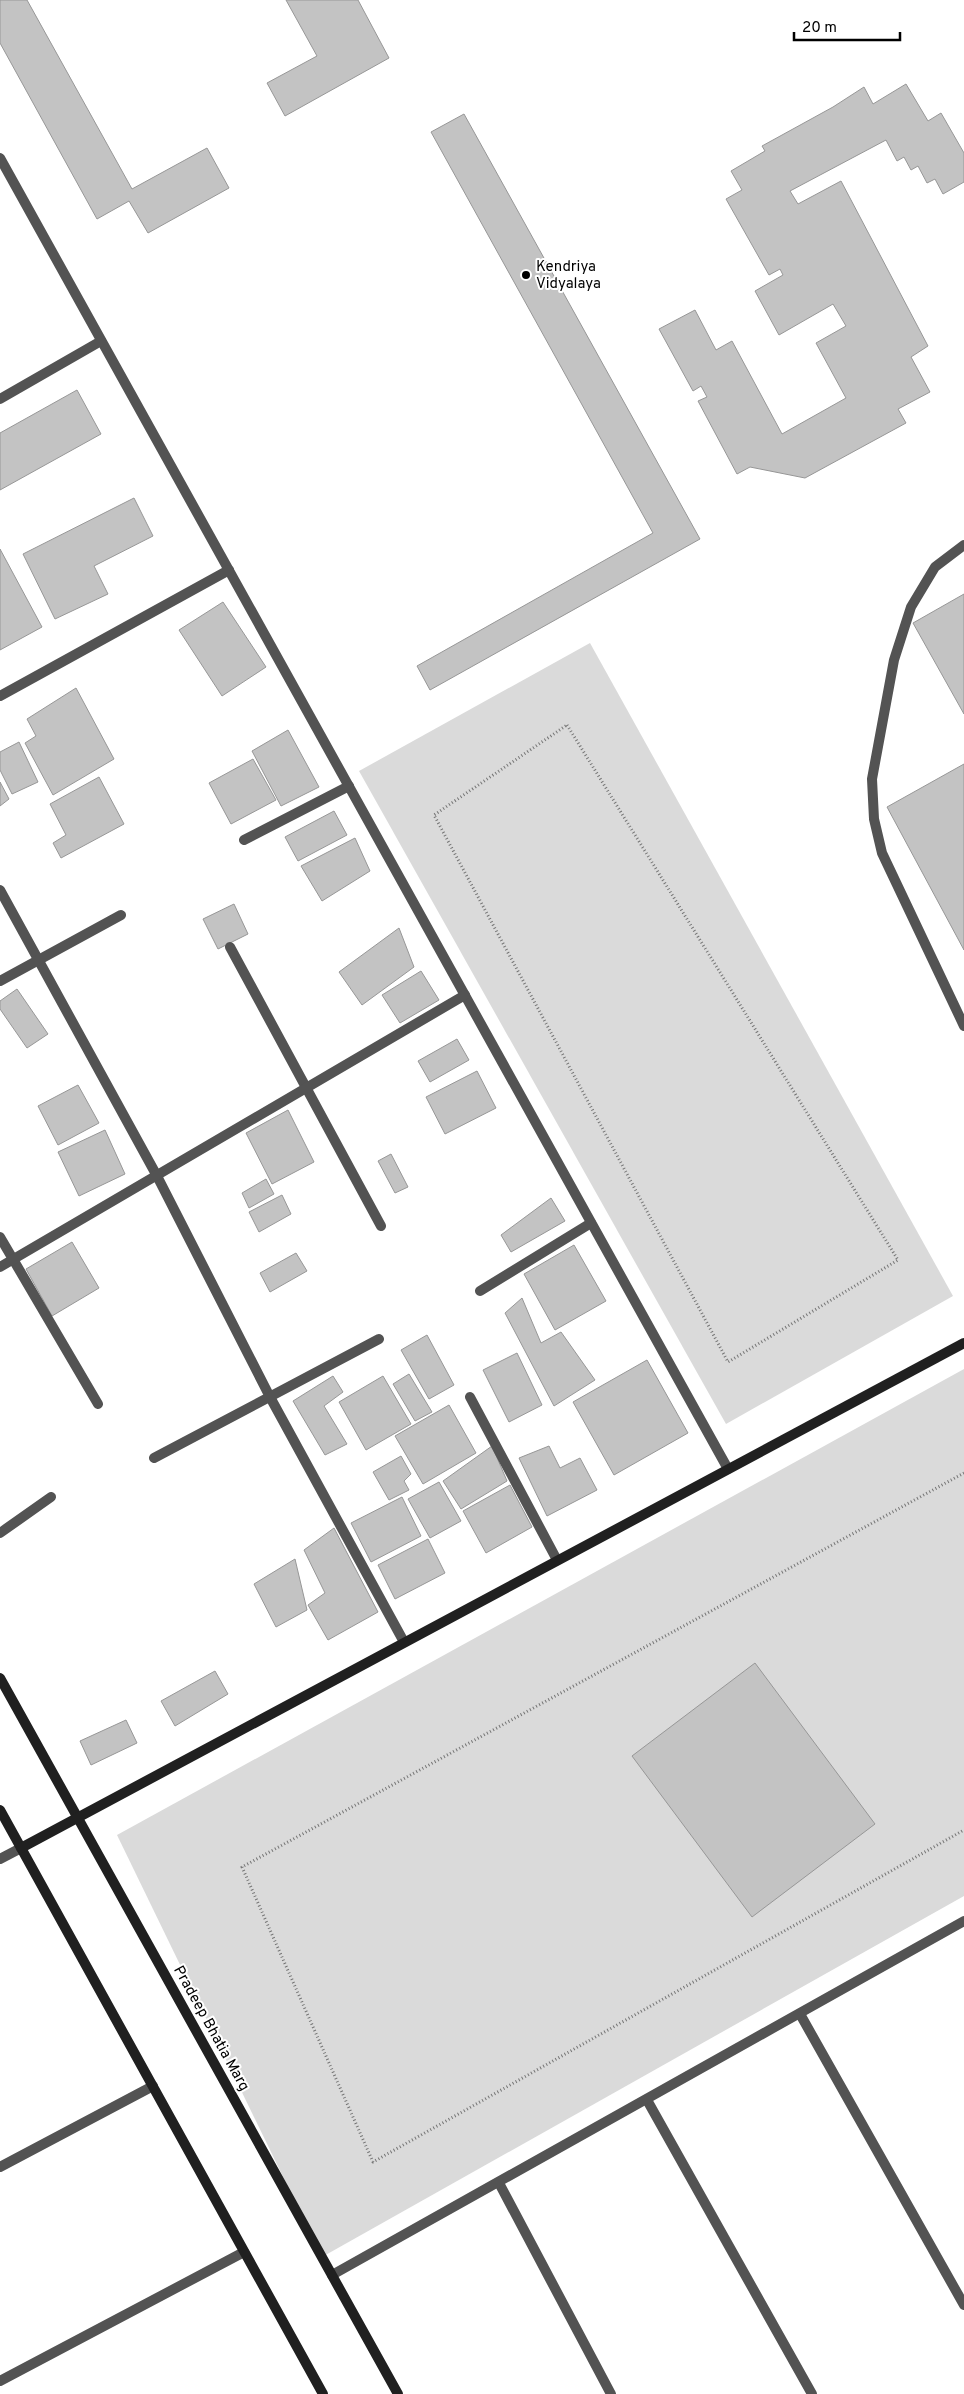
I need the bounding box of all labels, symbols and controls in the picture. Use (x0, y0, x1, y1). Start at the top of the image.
scale bar (794, 10, 900, 42)
text: 20 m (802, 19, 837, 38)
place label: Kendriya Vidyalaya (536, 258, 601, 294)
marker: Kendriya Vidyalaya (520, 269, 532, 281)
street label: Pradeep Bhatia Marg (168, 1963, 253, 2095)

